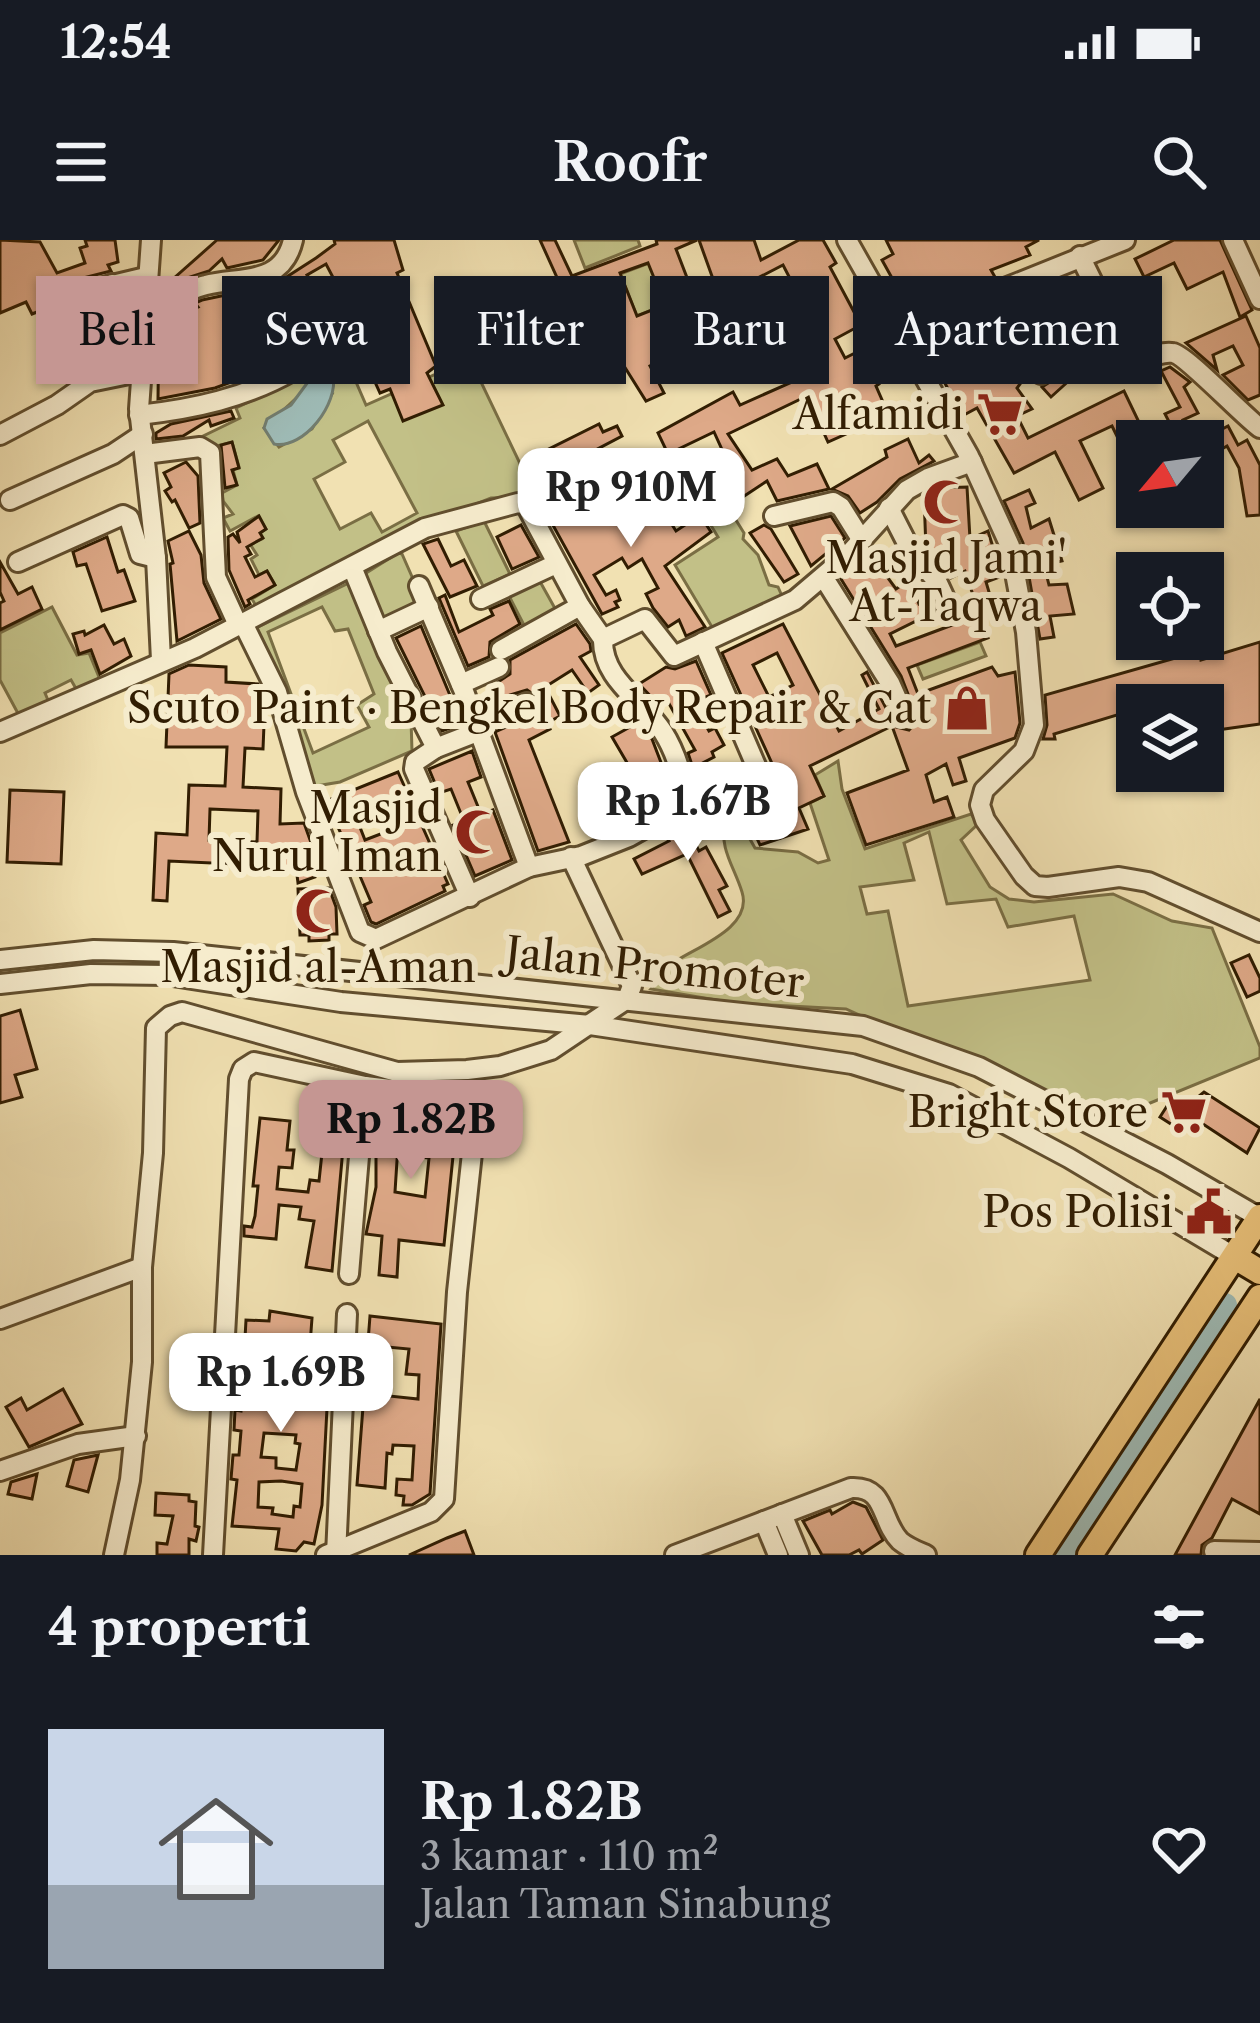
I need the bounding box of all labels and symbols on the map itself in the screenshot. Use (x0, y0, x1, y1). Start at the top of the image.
place label: Alfamidi (792, 388, 964, 440)
supermarket icon: Alfamidi (975, 389, 1025, 439)
north arrow (1116, 420, 1224, 528)
pin: Rp 910M (520, 448, 742, 550)
mosque icon: Masjid Jami' At-Taqwa (921, 477, 971, 527)
place label: Masjid Jami' At-Taqwa (825, 532, 1067, 632)
place label: Scuto Paint · Bengkel Body Repair & Cat (127, 682, 931, 734)
shop icon: Scuto Paint · Bengkel Body Repair & Cat (942, 683, 992, 733)
pin: Rp 1.67B (564, 762, 812, 864)
place label: Masjid Nurul Iman (212, 782, 442, 882)
mosque icon: Masjid Nurul Iman (453, 807, 503, 857)
mosque icon: Masjid al-Aman (293, 886, 343, 936)
street label: Jalan Promoter (497, 925, 807, 1009)
place label: Masjid al-Aman (160, 941, 476, 993)
pin: Rp 1.82B (287, 1080, 535, 1182)
place label: Bright Store (907, 1086, 1148, 1138)
supermarket icon: Bright Store (1159, 1087, 1209, 1137)
place label: Pos Polisi (982, 1186, 1173, 1238)
public building icon: Pos Polisi (1184, 1187, 1234, 1237)
pin: Rp 1.69B (157, 1333, 405, 1435)

